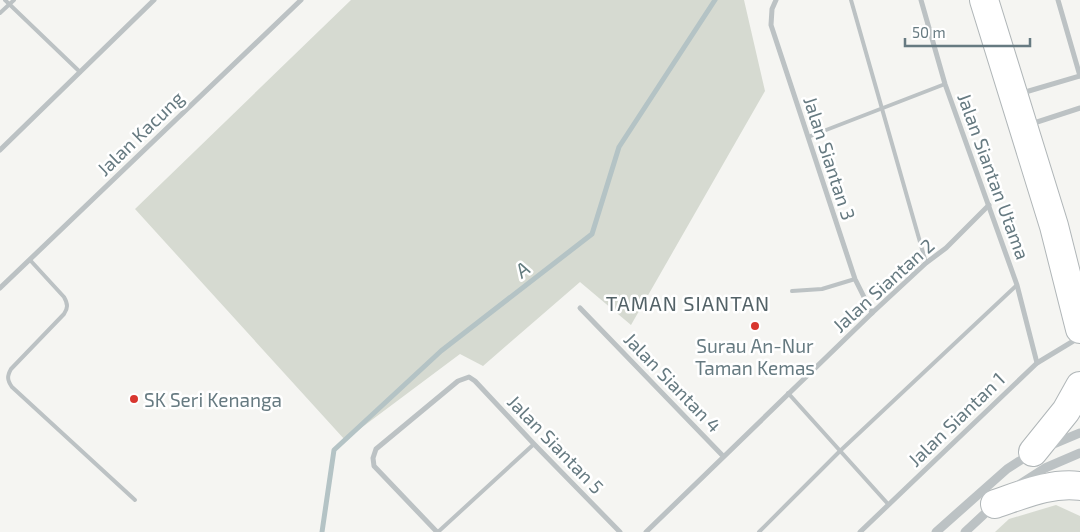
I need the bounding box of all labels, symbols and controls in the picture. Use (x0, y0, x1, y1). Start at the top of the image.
scale bar (905, 15, 1030, 47)
text: 50 m (912, 23, 946, 41)
street label: Jalan Kacung (92, 86, 188, 180)
street label: Jalan Siantan Utama (953, 90, 1035, 262)
street label: Jalan Siantan 3 (799, 93, 861, 223)
street label: Jalan Siantan 2 (827, 233, 939, 337)
water label: A (509, 256, 534, 283)
district label: TAMAN SIANTAN (606, 291, 770, 315)
marker: Surau An-Nur Taman Kemas (749, 320, 761, 332)
street label: Jalan Siantan 4 (620, 327, 726, 437)
place label: Surau An-Nur Taman Kemas (695, 334, 815, 379)
street label: Jalan Siantan 1 (903, 367, 1009, 471)
place label: SK Seri Kenanga (144, 388, 282, 411)
street label: Jalan Siantan 5 (503, 390, 609, 498)
marker: SK Seri Kenanga (128, 393, 140, 405)

